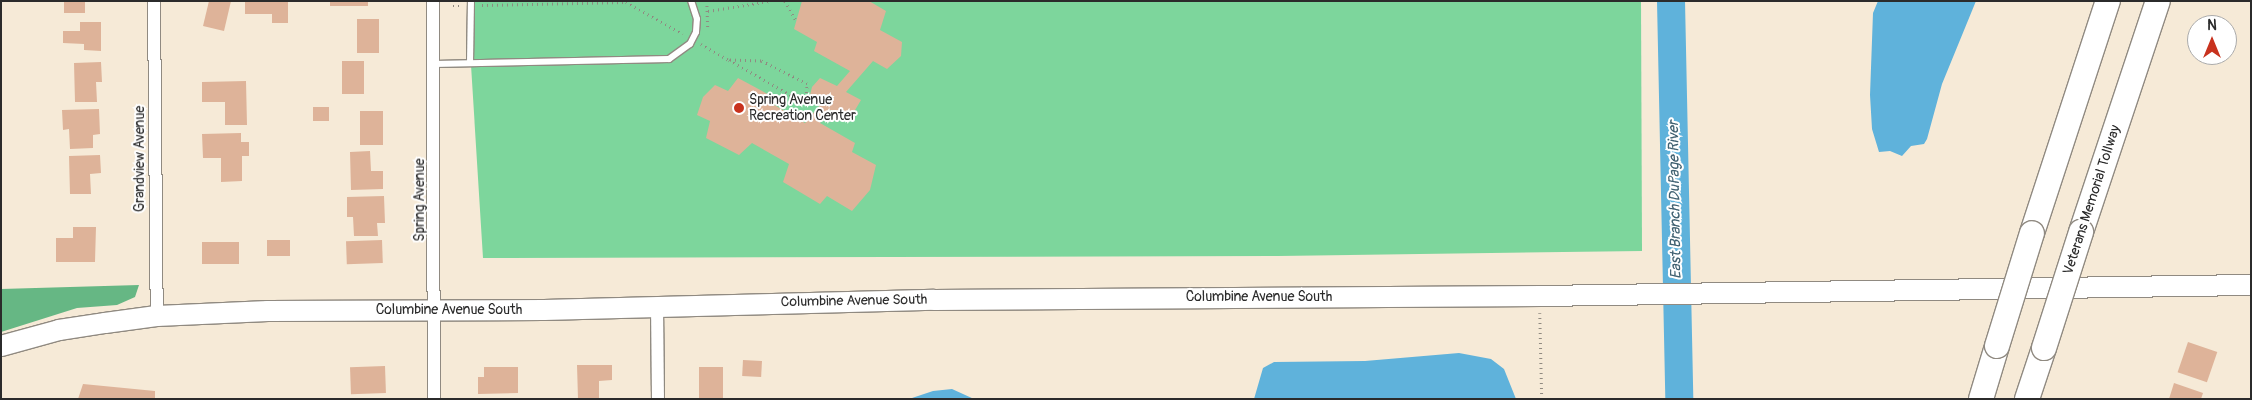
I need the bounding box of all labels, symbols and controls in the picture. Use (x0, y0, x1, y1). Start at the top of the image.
north arrow (2187, 15, 2237, 65)
text: N (2207, 17, 2217, 34)
place label: Spring Avenue Recreation Center (749, 92, 856, 124)
marker: Spring Avenue Recreation Center (733, 102, 745, 114)
street label: Grandview Avenue (132, 106, 148, 212)
water label: East Branch DuPage River (1665, 121, 1685, 279)
street label: Veterans Memorial Tollway (2060, 123, 2124, 277)
street label: Spring Avenue (412, 158, 428, 242)
street label: Columbine Avenue South (1186, 289, 1332, 305)
street label: Columbine Avenue South (781, 291, 927, 311)
street label: Columbine Avenue South (376, 302, 522, 318)

